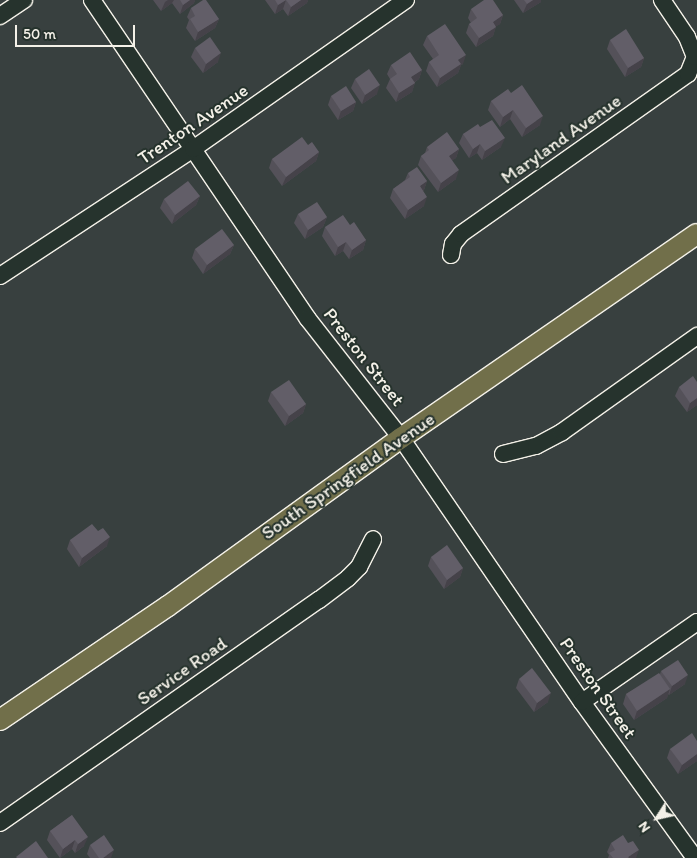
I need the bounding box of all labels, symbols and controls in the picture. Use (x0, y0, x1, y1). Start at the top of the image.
scale bar (18, 15, 138, 47)
text: 50 m (23, 25, 56, 43)
street label: Trenton Avenue (134, 79, 252, 169)
street label: Maryland Avenue (497, 89, 625, 189)
street label: Preston Street (319, 304, 409, 410)
street label: South Springfield Avenue (257, 408, 439, 544)
street label: Service Road (133, 632, 231, 710)
street label: Preston Street (555, 633, 641, 743)
north arrow (632, 793, 682, 843)
text: N (635, 818, 654, 836)

